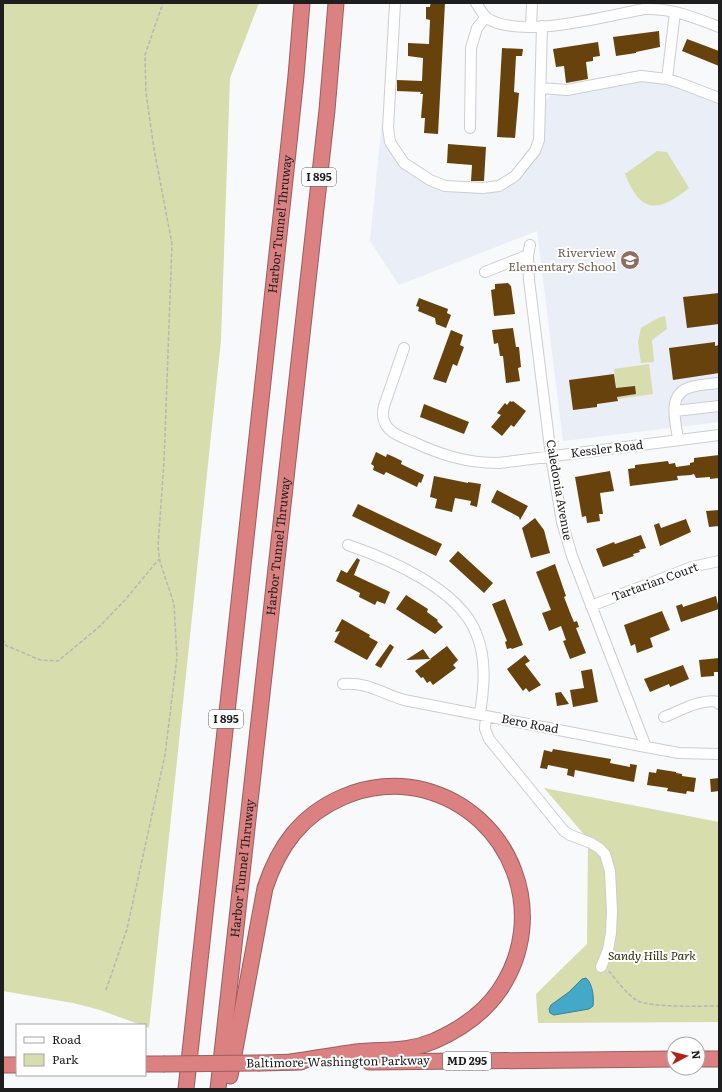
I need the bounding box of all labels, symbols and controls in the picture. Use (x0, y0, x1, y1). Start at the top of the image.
street label: Harbor Tunnel Thruway (263, 154, 296, 294)
road number: I 895 (302, 168, 336, 186)
place label: Riverview Elementary School (508, 243, 617, 275)
school or university icon: Riverview Elementary School (619, 249, 641, 271)
street label: Kessler Road (570, 435, 645, 461)
street label: Caledonia Avenue (542, 438, 578, 542)
street label: Harbor Tunnel Thruway (261, 476, 294, 616)
street label: Tartarian Court (609, 557, 701, 605)
street label: Bero Road (500, 709, 561, 738)
road number: I 895 (209, 710, 243, 728)
street label: Harbor Tunnel Thruway (225, 798, 258, 938)
park label: Sandy Hills Park (608, 946, 696, 964)
legend (16, 1024, 146, 1076)
text: Road (52, 1030, 82, 1048)
north arrow (666, 1036, 706, 1076)
text: N (688, 1049, 705, 1060)
text: Park (52, 1050, 79, 1068)
street label: Baltimore-Washington Parkway (246, 1050, 430, 1072)
road number: MD 295 (443, 1052, 491, 1070)

